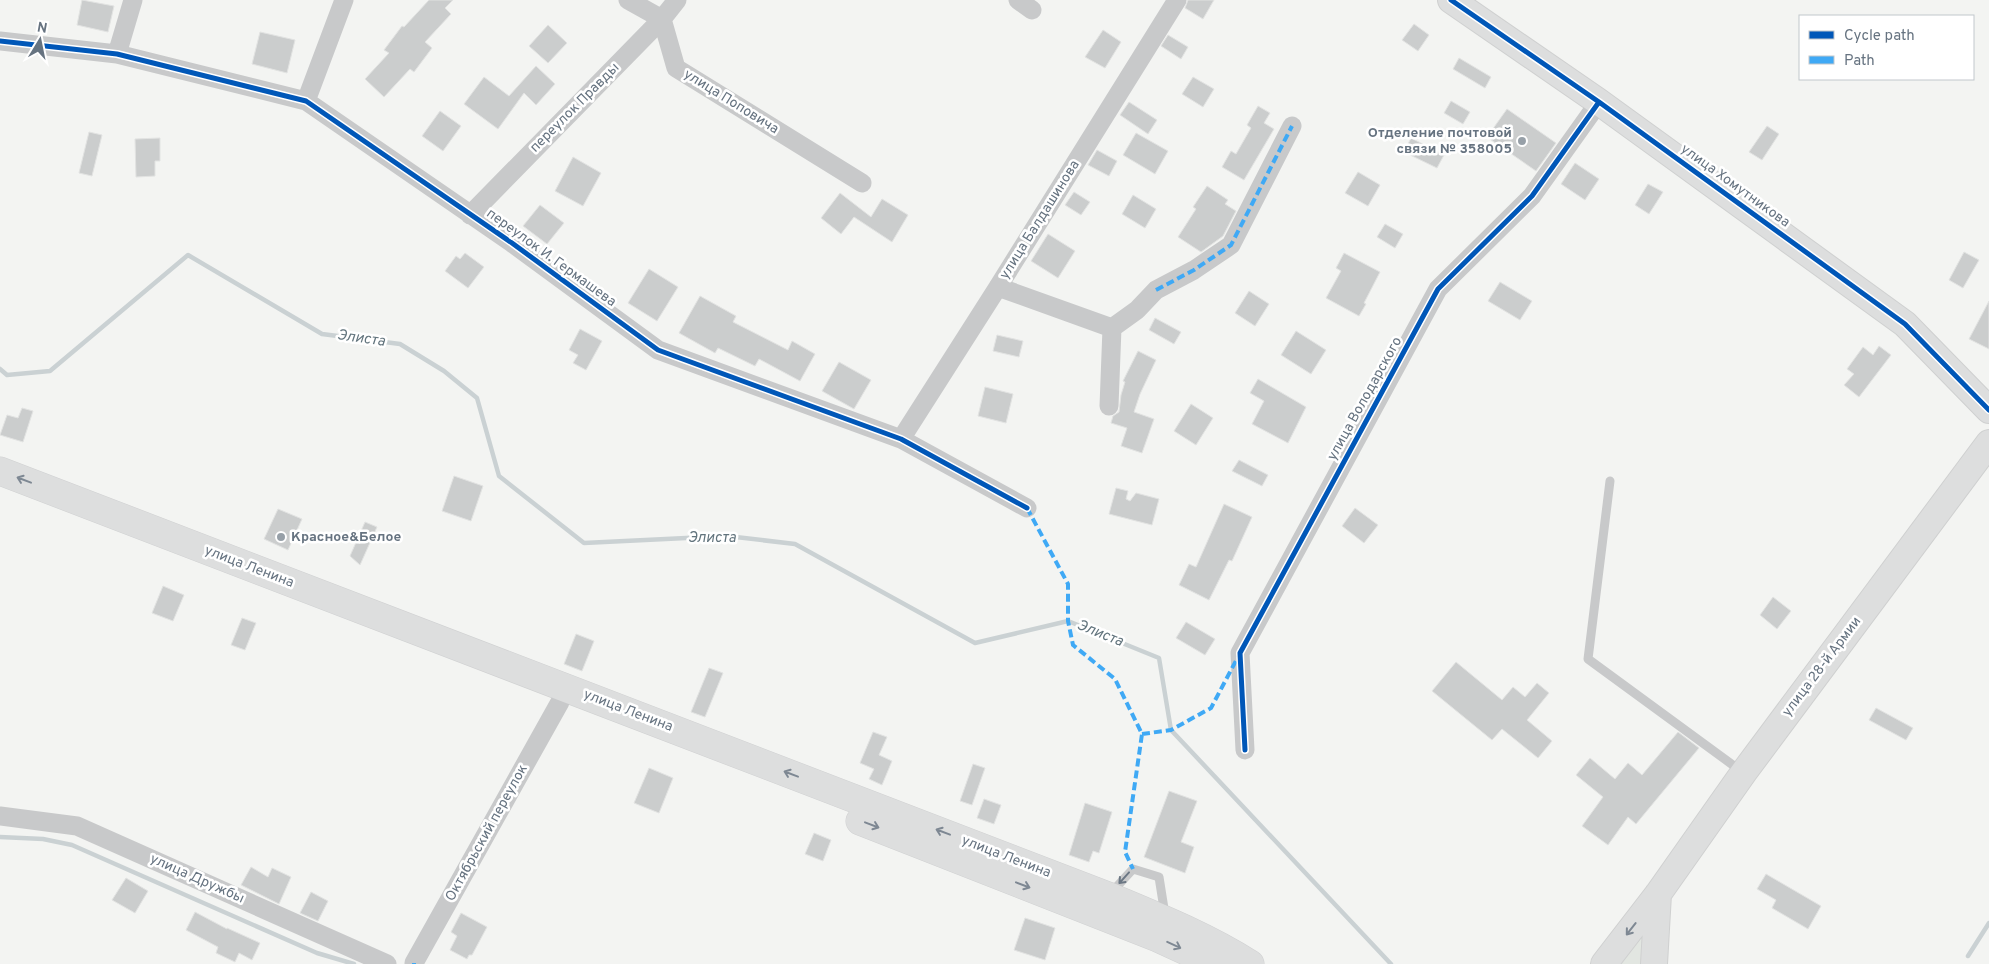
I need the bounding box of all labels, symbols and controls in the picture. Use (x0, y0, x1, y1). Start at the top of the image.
north arrow (15, 15, 65, 65)
legend (1799, 15, 1974, 80)
text: N (36, 19, 48, 38)
text: Cycle path (1844, 27, 1915, 46)
text: Path (1844, 52, 1875, 71)
street label: переулок Правды (527, 60, 623, 156)
street label: улица Поповича (680, 66, 782, 138)
place label: Отделение почтовой связи № 358005 (1368, 125, 1512, 158)
marker: Отделение почтовой связи № 358005 (1516, 135, 1528, 147)
street label: улица Хомутникова (1677, 141, 1793, 231)
street label: улица Балдашинова (996, 157, 1084, 283)
street label: переулок И. Гермашева (483, 205, 619, 311)
water label: Элиста (336, 326, 386, 352)
street label: улица Володарского (1324, 334, 1406, 464)
one-way arrow (17, 475, 32, 484)
place label: Красное&Белое (291, 529, 402, 546)
water label: Элиста (688, 529, 736, 548)
marker: Красное&Белое (275, 531, 287, 543)
street label: улица Ленина (202, 542, 296, 592)
street label: улица 28-й Армии (1779, 614, 1865, 720)
water label: Элиста (1074, 616, 1126, 652)
street label: улица Ленина (581, 686, 675, 736)
street label: Октябрьский переулок (442, 762, 532, 904)
one-way arrow (784, 769, 800, 778)
one-way arrow (864, 822, 879, 831)
one-way arrow (936, 827, 951, 837)
street label: улица Ленина (959, 832, 1053, 882)
street label: улица Дружбы (147, 851, 247, 907)
one-way arrow (1119, 872, 1130, 885)
one-way arrow (1015, 881, 1030, 890)
one-way arrow (1626, 922, 1636, 936)
one-way arrow (1166, 941, 1181, 951)

